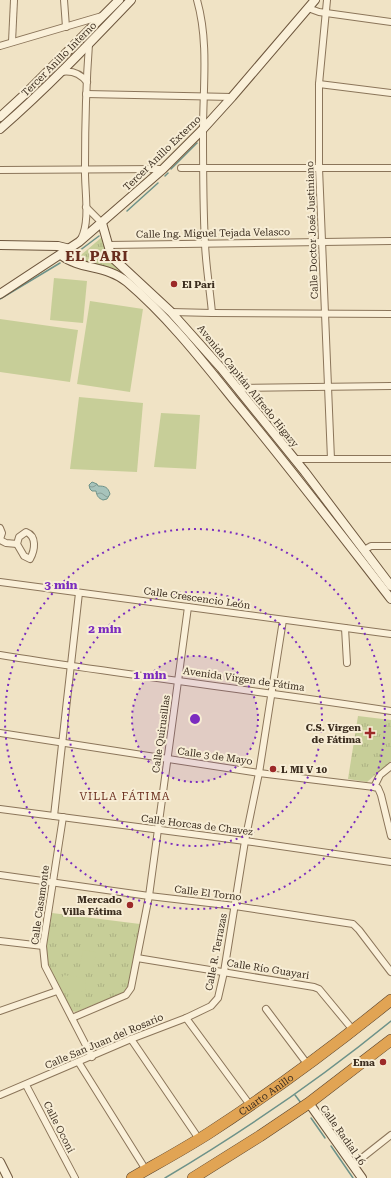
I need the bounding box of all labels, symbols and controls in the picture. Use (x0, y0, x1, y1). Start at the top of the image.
street label: Tercer Anillo Interno (19, 19, 99, 99)
street label: Tercer Anillo Externo (121, 113, 203, 193)
street label: Calle Doctor José Justiniano (304, 161, 320, 299)
street label: Calle Ing. Miguel Tejada Velasco (136, 226, 290, 240)
district label: EL PARI (65, 248, 129, 264)
marker: El Pari (169, 279, 179, 289)
place label: El Pari (182, 279, 215, 290)
street label: Avenida Capitán Alfredo Higazy (195, 323, 301, 449)
text: 3 min (44, 578, 78, 592)
street label: Calle Crescencio León (143, 585, 252, 611)
text: 2 min (88, 622, 122, 636)
street label: Avenida Virgen de Fátima (183, 665, 306, 693)
text: 1 min (133, 668, 167, 682)
street label: Calle Quirusillas (150, 694, 172, 774)
centre of rings (188, 712, 202, 726)
place label: C.S. Virgen de Fátima (306, 722, 361, 745)
marker: C.S. Virgen de Fátima (364, 727, 376, 739)
street label: Calle 3 de Mayo (177, 745, 253, 767)
marker: L MI V 10 (268, 764, 278, 774)
place label: L MI V 10 (281, 764, 327, 775)
district label: VILLA FÁTIMA (79, 789, 171, 803)
street label: Calle Horcas de Chavez (141, 813, 254, 837)
street label: Calle Casamonte (29, 864, 51, 946)
street label: Calle El Torno (174, 883, 242, 903)
place label: Mercado Villa Fátima (62, 894, 123, 917)
marker: Mercado Villa Fátima (125, 900, 135, 910)
street label: Calle R. Terrazas (203, 912, 229, 992)
street label: Calle Río Guayari (226, 957, 310, 981)
street label: Calle San Juan del Rosario (43, 1011, 165, 1071)
place label: Ema (353, 1057, 375, 1068)
marker: Ema (378, 1057, 388, 1067)
street label: Cuarto Anillo (236, 1071, 295, 1117)
street label: Calle Oconi (41, 1099, 77, 1155)
street label: Calle Radial 16 (318, 1103, 368, 1167)

